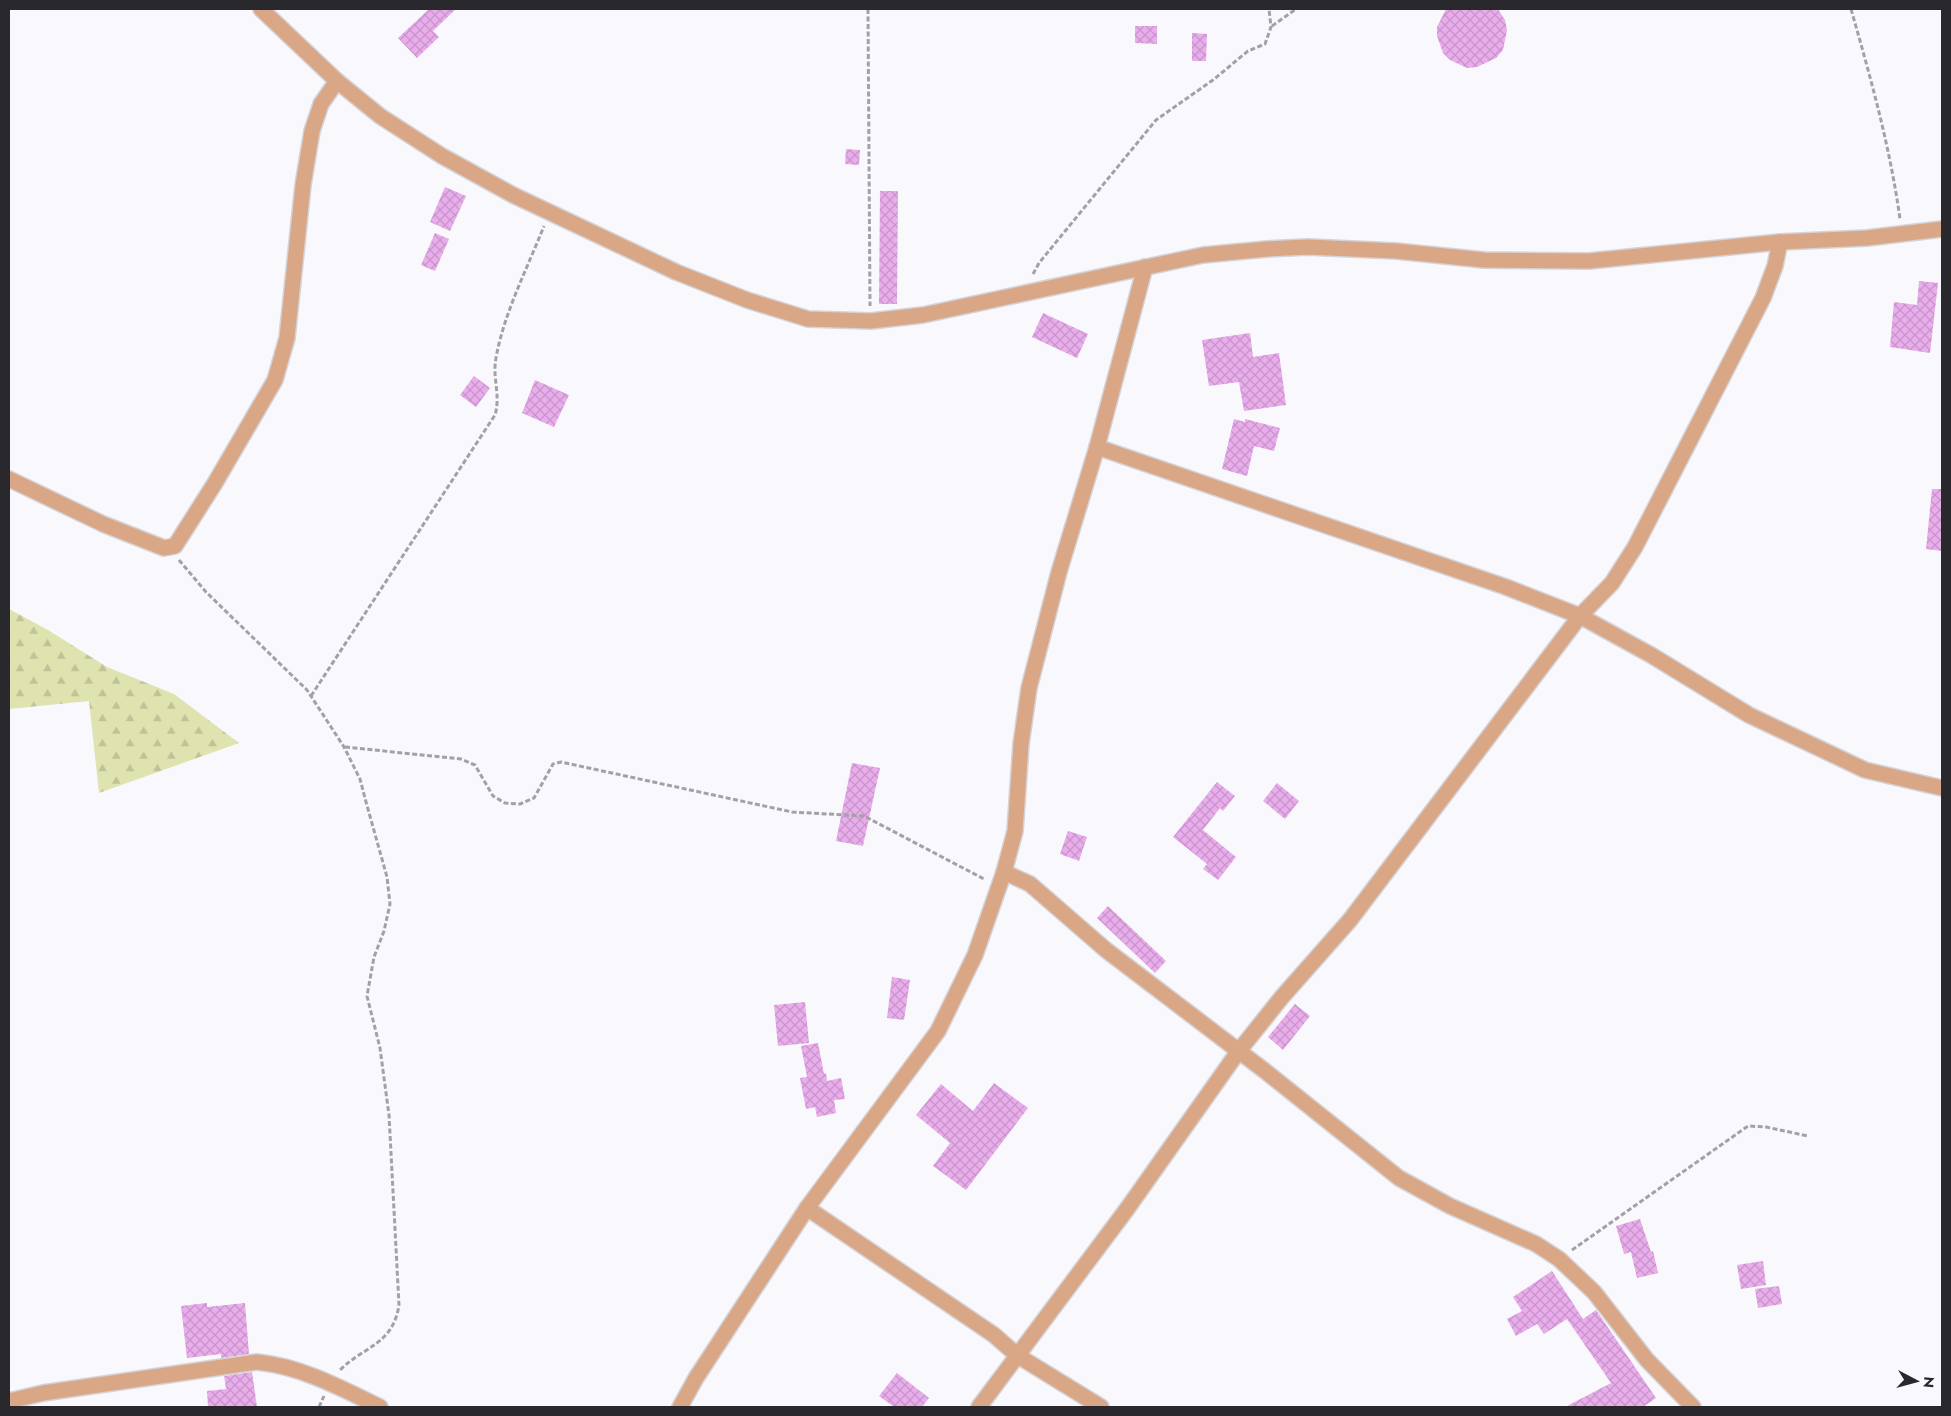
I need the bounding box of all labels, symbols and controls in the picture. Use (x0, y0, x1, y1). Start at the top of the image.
north arrow (1891, 1356, 1941, 1406)
text: N (1918, 1376, 1939, 1389)

